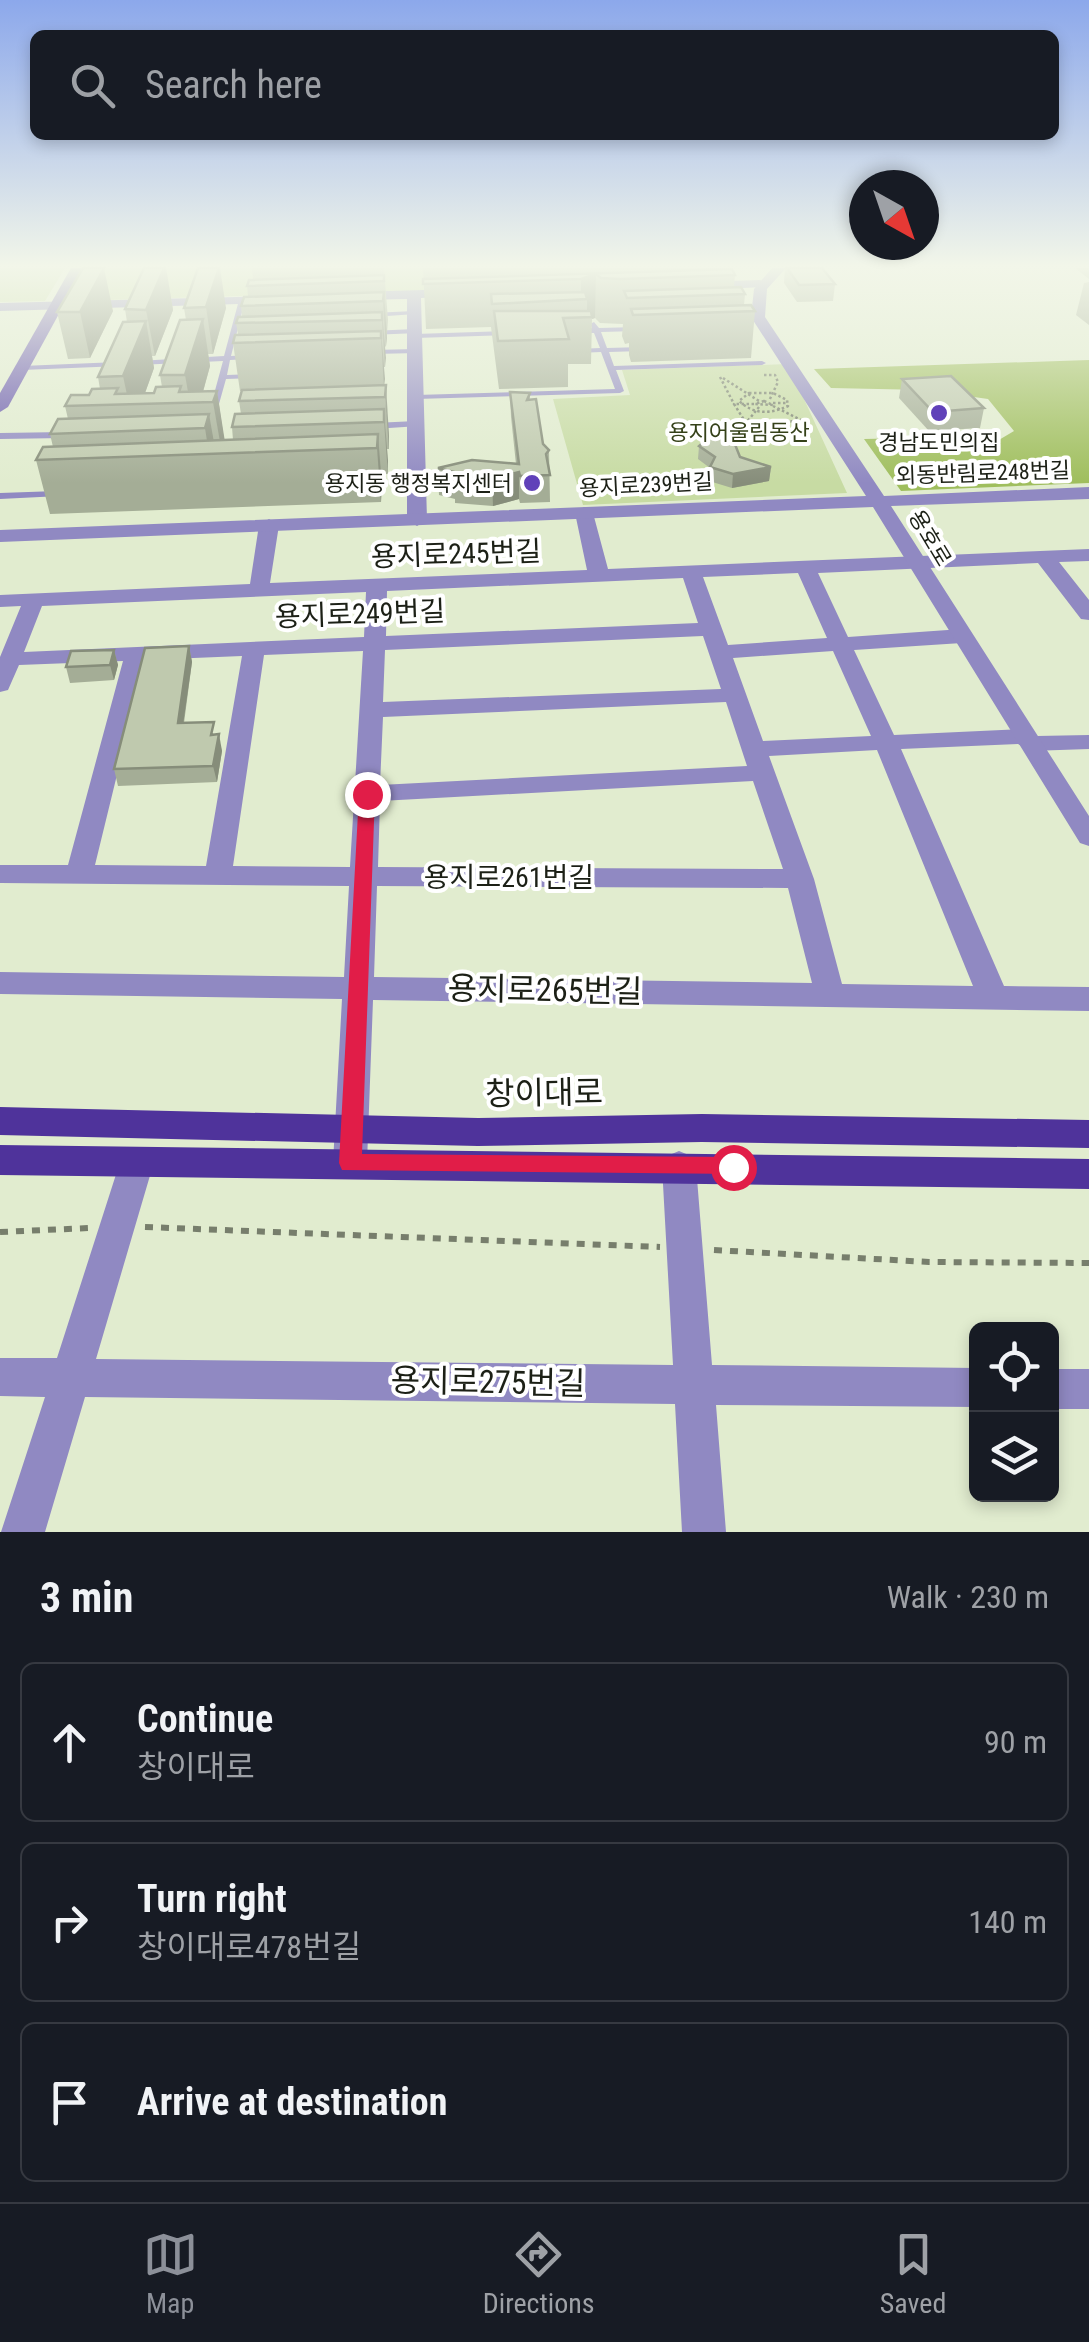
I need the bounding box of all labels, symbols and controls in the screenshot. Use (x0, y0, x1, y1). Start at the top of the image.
search box (30, 30, 1059, 140)
icon: search (65, 58, 120, 113)
text: Search here (145, 63, 322, 107)
north arrow (849, 170, 939, 260)
marker: 경남도민의집 (928, 402, 950, 424)
park label: 용지어울림동산 (668, 420, 810, 445)
place label: 경남도민의집 (878, 430, 1000, 455)
street label: 외동반림로248번길 (895, 457, 1071, 489)
street label: 용지로239번길 (579, 469, 713, 501)
place label: 용지동 행정복지센터 (325, 471, 512, 496)
marker: 용지동 행정복지센터 (521, 472, 543, 494)
street label: 용호로 (904, 506, 956, 570)
street label: 용지로245번길 (370, 535, 542, 573)
street label: 용지로249번길 (274, 595, 446, 633)
route end (345, 772, 391, 818)
street label: 용지로261번길 (424, 861, 594, 894)
street label: 용지로265번길 (447, 969, 643, 1011)
street label: 창이대로 (485, 1073, 603, 1113)
route start (711, 1145, 757, 1191)
map controls (969, 1322, 1059, 1502)
button: locate (969, 1322, 1059, 1412)
street label: 용지로275번길 (390, 1361, 586, 1403)
button: layers (969, 1412, 1059, 1502)
text: 3 min (40, 1573, 133, 1622)
text: Walk · 230 m (887, 1578, 1049, 1616)
text: Continue (137, 1697, 273, 1741)
icon: ahead (42, 1715, 97, 1770)
text: 90 m (984, 1723, 1047, 1761)
text: 창이대로 (137, 1748, 255, 1786)
text: Turn right (137, 1877, 287, 1921)
icon: right (42, 1895, 97, 1950)
text: 140 m (968, 1903, 1047, 1941)
text: 창이대로478번길 (137, 1928, 361, 1966)
icon: arrive (42, 2075, 97, 2130)
text: Arrive at destination (137, 2080, 447, 2124)
tab: Map (143, 2227, 198, 2320)
tab: Directions (483, 2227, 595, 2320)
tab: Saved (880, 2227, 946, 2320)

